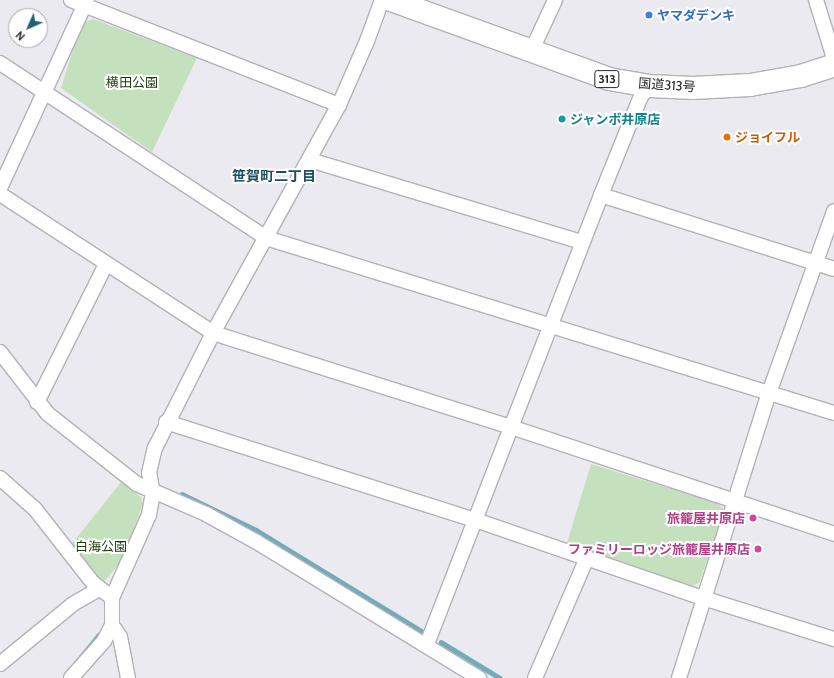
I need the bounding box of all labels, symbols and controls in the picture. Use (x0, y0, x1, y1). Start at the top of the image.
place label: ヤマダデンキ (657, 7, 735, 23)
north arrow (8, 8, 48, 48)
marker: ヤマダデンキ (644, 10, 654, 20)
text: N (13, 28, 28, 43)
road number: 313 (594, 69, 620, 89)
park label: 横田公園 (106, 74, 158, 90)
street label: 国道313号 (638, 75, 696, 95)
place label: ジャンボ井原店 (570, 111, 661, 127)
marker: ジャンボ井原店 (557, 114, 567, 124)
place label: ジョイフル (735, 129, 800, 145)
marker: ジョイフル (722, 132, 732, 142)
district label: 笹賀町二丁目 (232, 168, 316, 184)
place label: 旅籠屋井原店 (667, 510, 745, 526)
marker: 旅籠屋井原店 (748, 513, 758, 523)
park label: 白海公園 (75, 538, 127, 554)
place label: ファミリーロッジ旅籠屋井原店 (568, 541, 750, 557)
marker: ファミリーロッジ旅籠屋井原店 (753, 544, 763, 554)

